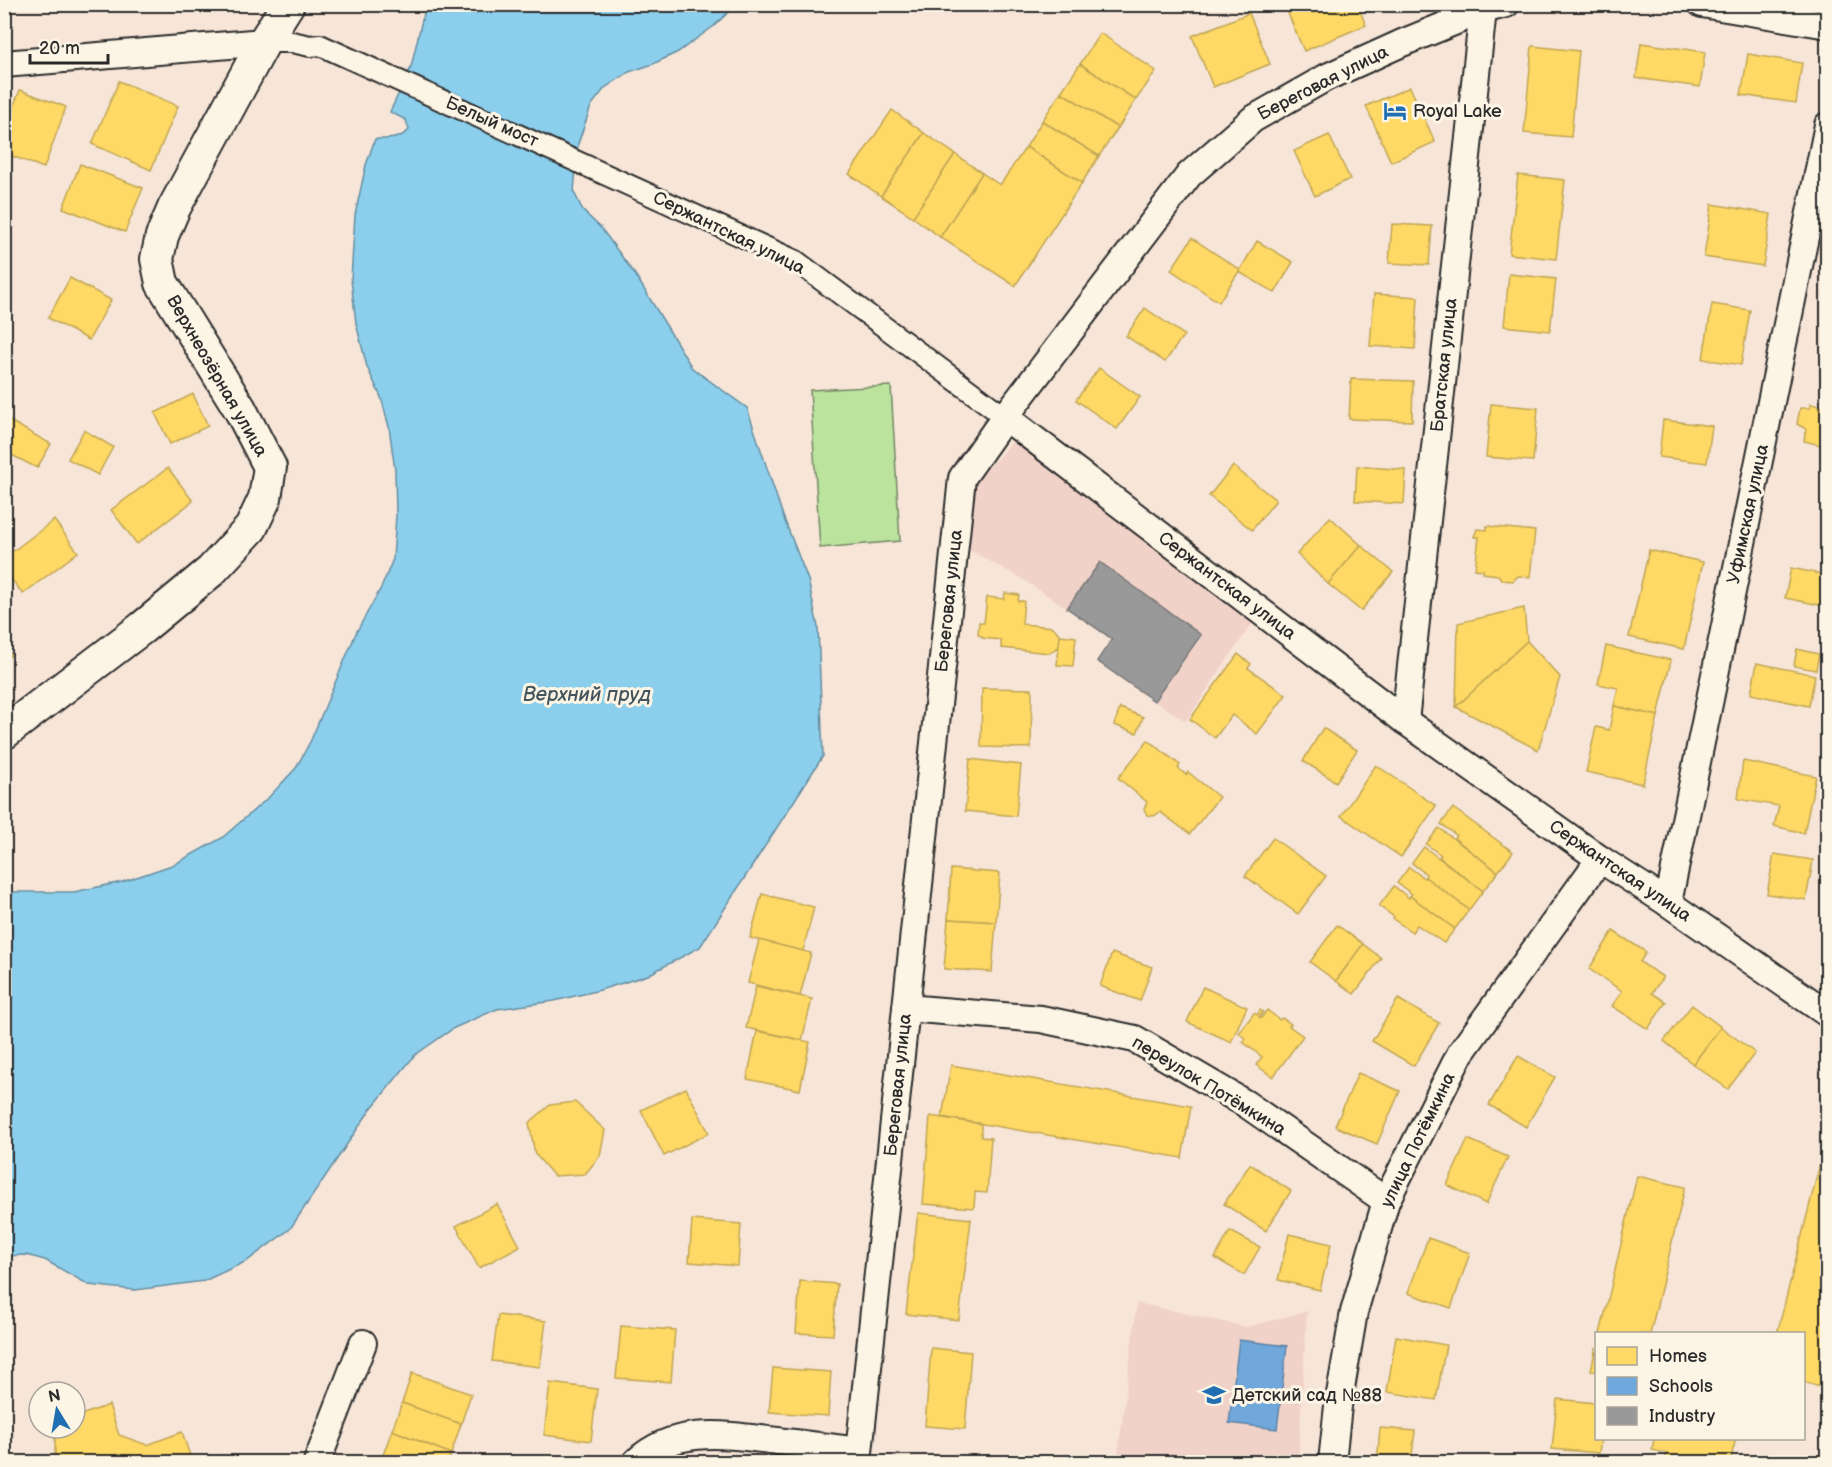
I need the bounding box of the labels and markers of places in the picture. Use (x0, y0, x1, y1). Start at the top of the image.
hotel icon: Royal Lake (1382, 98, 1408, 124)
place label: Royal Lake (1413, 101, 1502, 122)
school or university icon: Детский сад №88 (1201, 1382, 1227, 1408)
place label: Детский сад №88 (1232, 1385, 1382, 1406)

